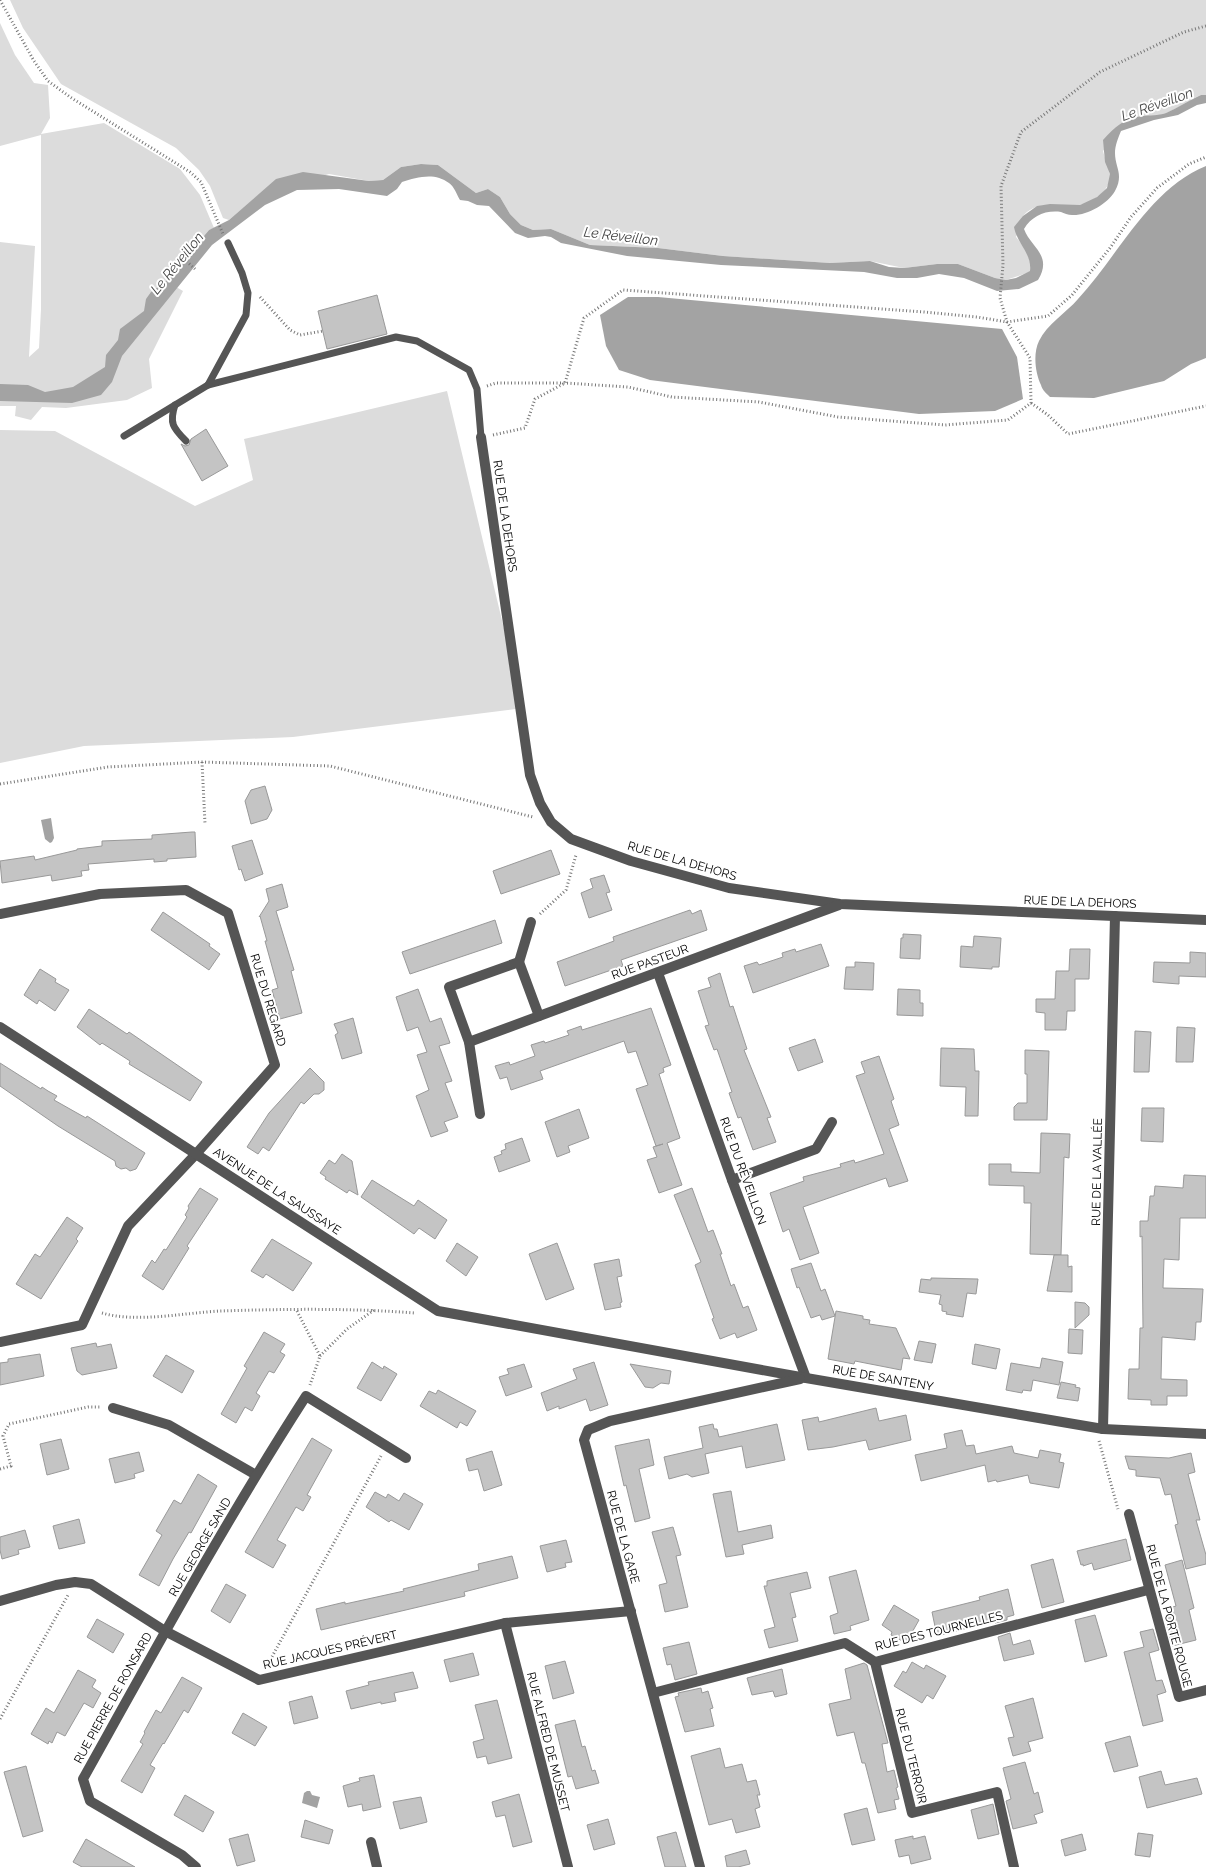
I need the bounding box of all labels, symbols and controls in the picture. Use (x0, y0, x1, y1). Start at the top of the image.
water label: Le Réveillon (1119, 84, 1195, 124)
water label: Le Réveillon (583, 224, 659, 249)
water label: Le Réveillon (147, 229, 207, 297)
street label: RUE DE LA DEHORS (490, 459, 520, 573)
street label: RUE DE LA DEHORS (626, 839, 738, 883)
street label: RUE DE LA DEHORS (1023, 893, 1137, 911)
street label: RUE PASTEUR (610, 942, 691, 982)
street label: RUE DU REGARD (247, 952, 289, 1048)
street label: RUE DU RÉVEILLON (717, 1115, 769, 1227)
street label: RUE DE LA VALLÉE (1089, 1118, 1105, 1226)
street label: AVENUE DE LA SAUSSAYE (211, 1145, 343, 1237)
street label: RUE DE SANTENY (831, 1362, 935, 1394)
street label: RUE DE LA GARE (604, 1489, 642, 1585)
street label: RUE GEORGE SAND (166, 1495, 234, 1599)
street label: RUE DE LA PORTE ROUGE (1143, 1543, 1195, 1689)
street label: RUE DES TOURNELLES (874, 1608, 1004, 1654)
street label: RUE JACQUES PRÉVERT (262, 1628, 399, 1672)
street label: RUE PIERRE DE RONSARD (71, 1630, 155, 1766)
street label: RUE ALFRED DE MUSSET (524, 1671, 572, 1814)
street label: RUE DU TERROIR (892, 1707, 930, 1805)

